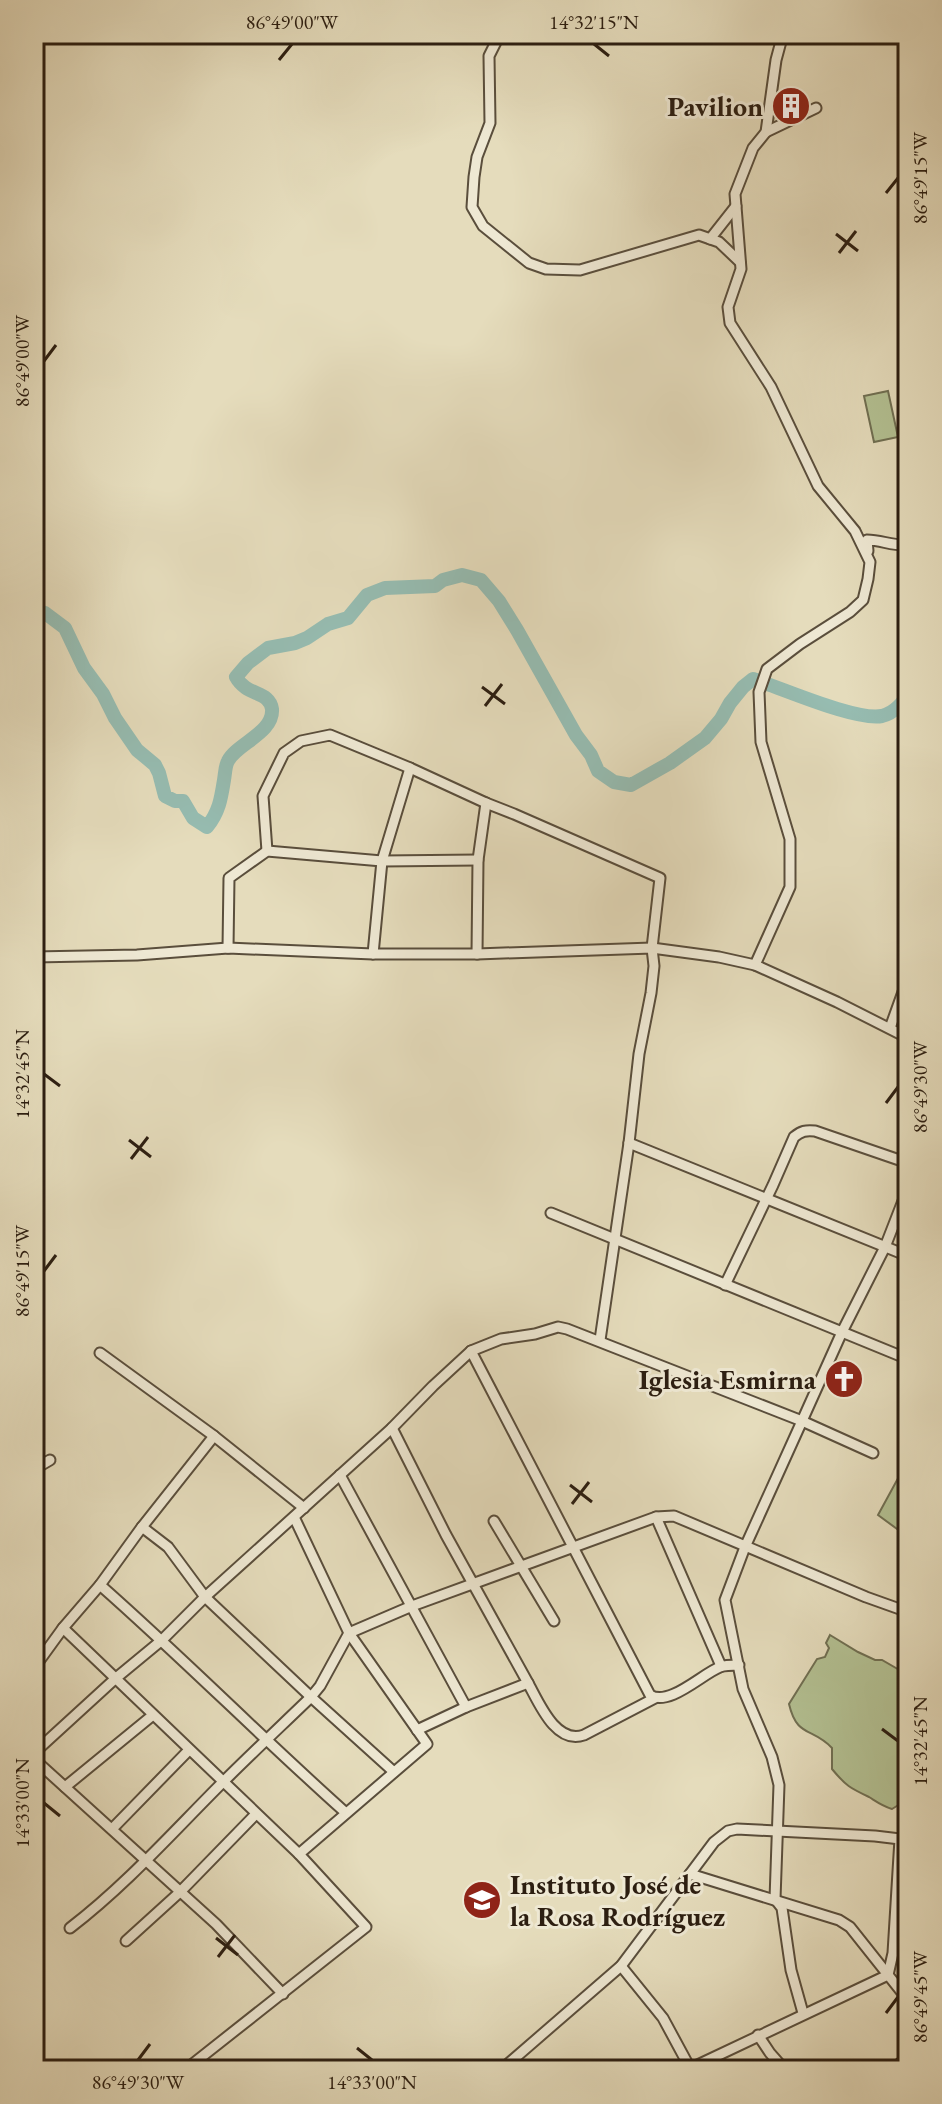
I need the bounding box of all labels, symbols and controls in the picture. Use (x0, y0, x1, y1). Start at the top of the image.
text: 86°49'00"W (246, 9, 339, 35)
text: 14°32'15"N (549, 9, 639, 35)
building icon: Pavilion (770, 85, 812, 127)
place label: Pavilion (667, 88, 763, 124)
text: 86°49'15"W (907, 131, 933, 224)
text: 86°49'00"W (9, 314, 35, 407)
text: 14°32'45"N (9, 1029, 35, 1119)
text: 86°49'30"W (907, 1040, 933, 1133)
text: 86°49'15"W (9, 1224, 35, 1317)
church icon: Iglesia Esmirna (823, 1358, 865, 1400)
place label: Iglesia Esmirna (639, 1361, 817, 1397)
text: 14°32'45"N (907, 1696, 933, 1786)
text: 14°33'00"N (9, 1758, 35, 1848)
place label: Instituto José de la Rosa Rodríguez (510, 1866, 725, 1934)
school or university icon: Instituto José de la Rosa Rodríguez (461, 1879, 503, 1921)
text: 86°49'45"W (907, 1950, 933, 2043)
text: 86°49'30"W (92, 2069, 185, 2095)
text: 14°33'00"N (327, 2069, 417, 2095)

